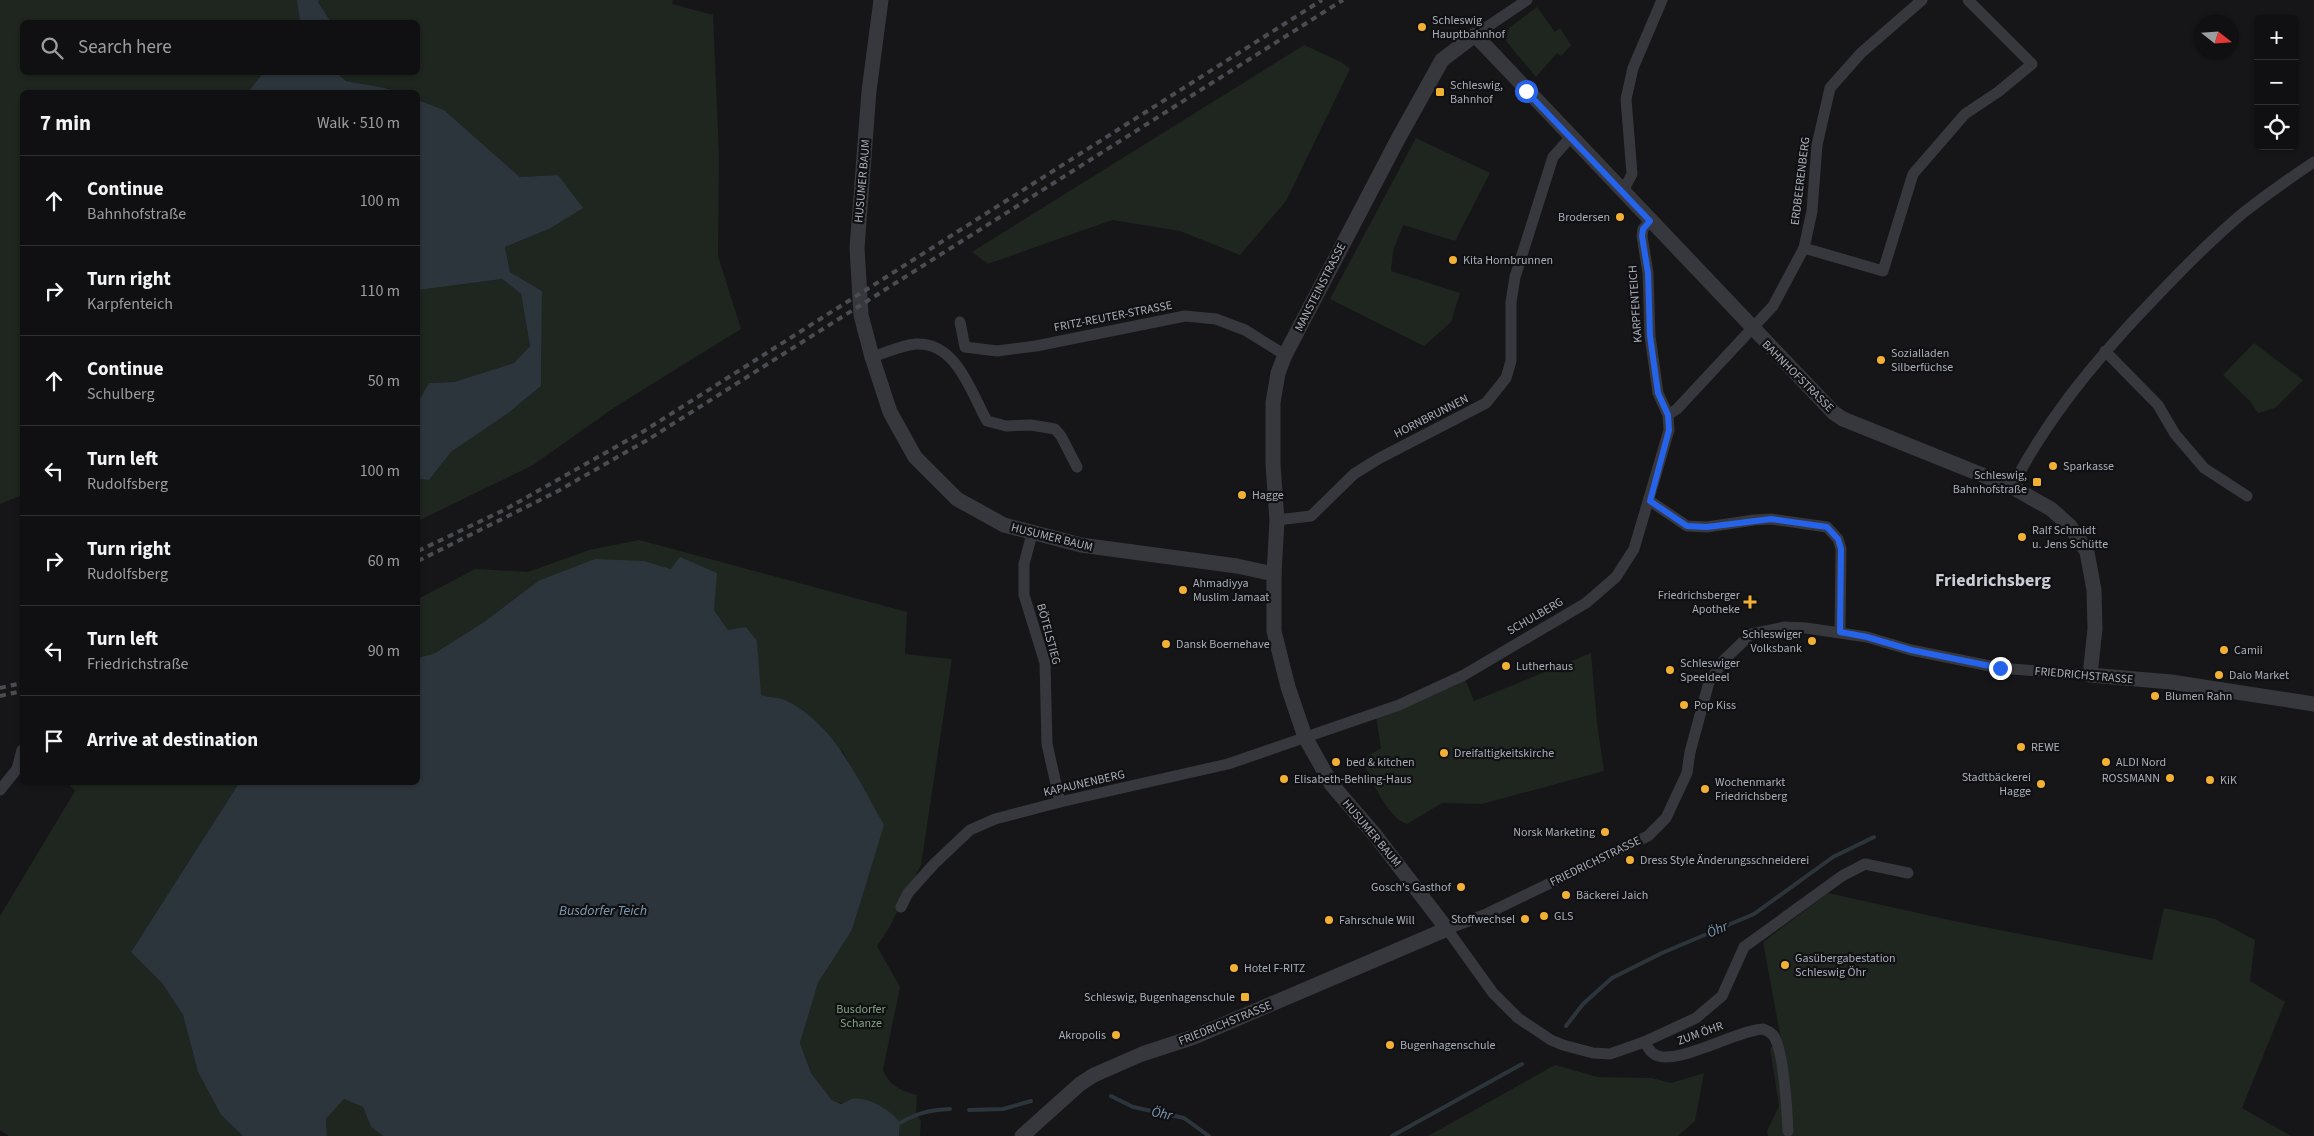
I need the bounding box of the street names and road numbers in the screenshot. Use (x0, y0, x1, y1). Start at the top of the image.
street label: ERDBEERENBERG (1787, 136, 1814, 226)
street label: HUSUMER BAUM (850, 139, 875, 223)
street label: MANSTEINSTRASSE (1291, 240, 1350, 335)
street label: KARPFENTEICH (1624, 265, 1647, 343)
street label: FRITZ-REUTER-STRASSE (1053, 297, 1174, 336)
street label: BAHNHOFSTRASSE (1758, 337, 1837, 416)
street label: HORNBRUNNEN (1391, 390, 1471, 443)
street label: HUSUMER BAUM (1009, 519, 1095, 556)
street label: SCHULBERG (1504, 594, 1566, 639)
street label: BÖTELSTIEG (1032, 602, 1065, 667)
street label: FRIEDRICHSTRASSE (2034, 663, 2134, 688)
street label: KAPAUNENBERG (1042, 766, 1127, 801)
street label: HUSUMER BAUM (1338, 796, 1405, 871)
street label: FRIEDRICHSTRASSE (1547, 832, 1644, 891)
street label: FRIEDRICHSTRASSE (1176, 997, 1274, 1050)
street label: ZUM ÖHR (1675, 1017, 1726, 1050)

